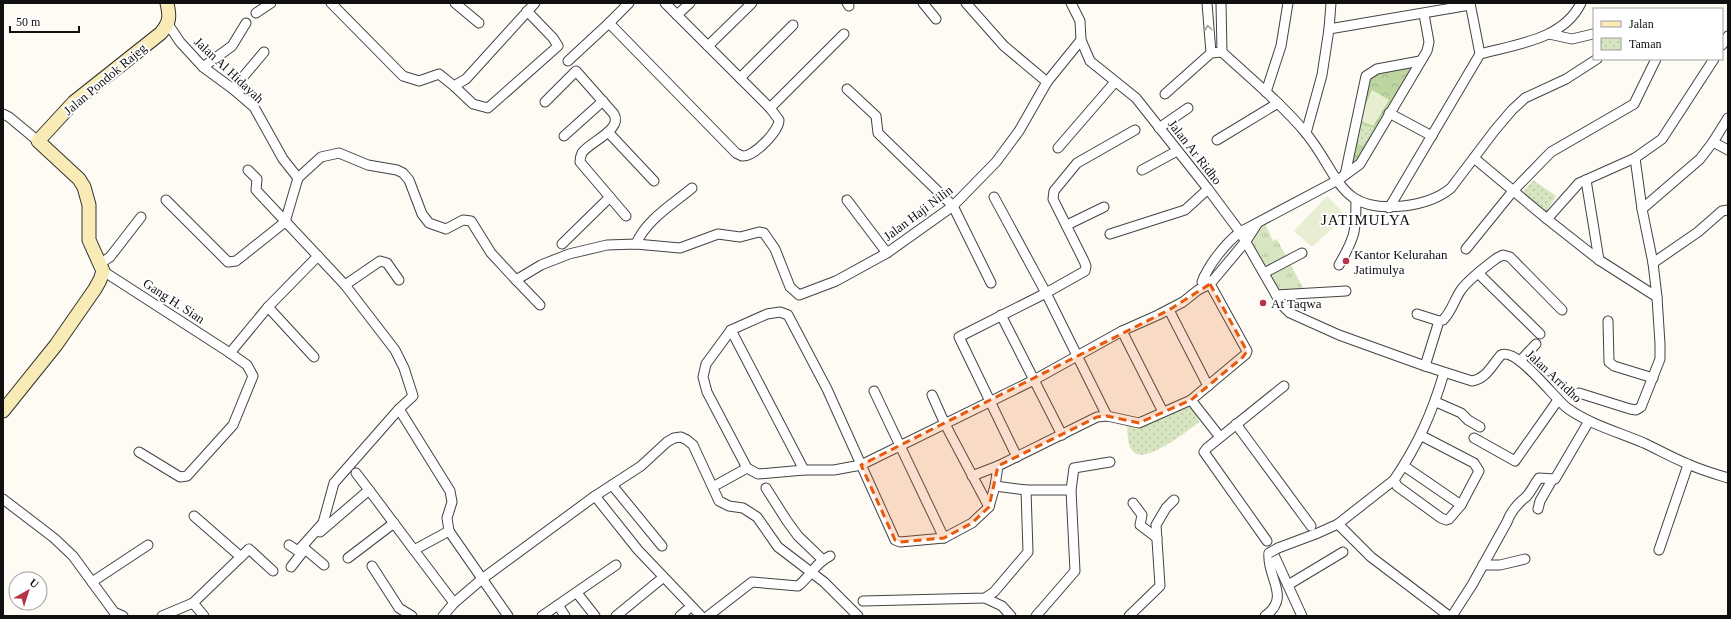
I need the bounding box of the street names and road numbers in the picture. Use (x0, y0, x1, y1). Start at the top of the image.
street label: Jalan Al Hidayah (191, 34, 267, 106)
street label: Jalan Pondok Rajeg (61, 40, 150, 118)
street label: Jalan Ar Ridho (1165, 117, 1225, 187)
street label: Jalan Haji Nilin (881, 182, 956, 244)
street label: Gang H. Sian (140, 276, 208, 327)
street label: Jalan Arridho (1523, 347, 1585, 405)

